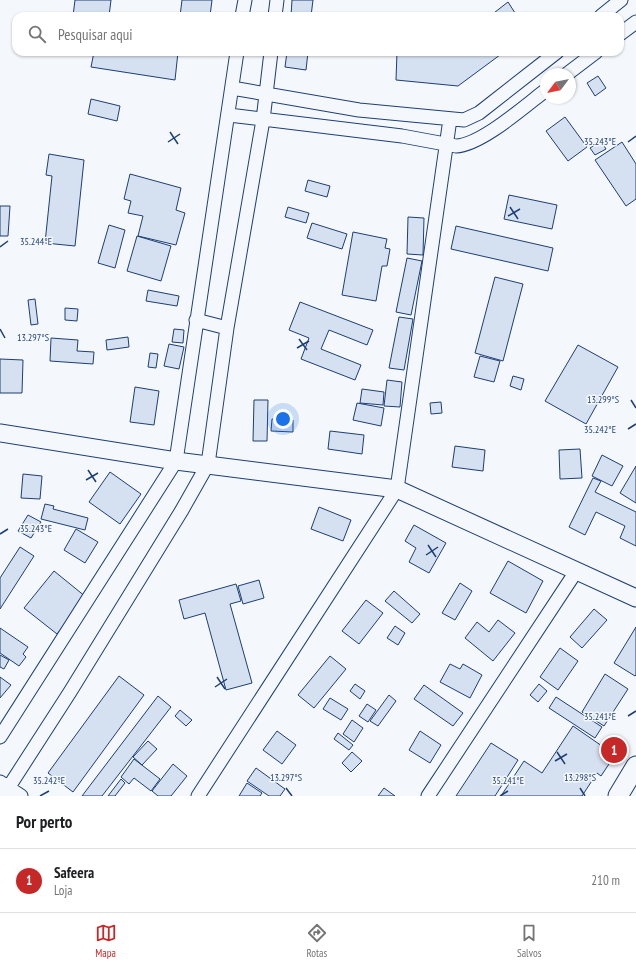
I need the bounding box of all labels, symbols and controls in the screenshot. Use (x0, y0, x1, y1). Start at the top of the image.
search box (12, 12, 624, 56)
icon: search (26, 23, 48, 45)
text: Pesquisar aqui (58, 25, 132, 44)
north arrow (540, 68, 576, 104)
text: 35.243°E (584, 135, 616, 148)
text: 35.244°E (20, 235, 52, 248)
text: 13.297°S (17, 331, 49, 344)
text: 13.299°S (587, 393, 619, 406)
your location (273, 409, 293, 429)
text: 35.242°E (584, 423, 616, 436)
text: 35.243°E (20, 522, 52, 535)
text: 35.241°E (584, 710, 616, 723)
pin: 1 (601, 735, 627, 765)
text: 13.297°S (270, 771, 302, 784)
text: 13.298°S (564, 771, 596, 784)
text: 35.242°E (33, 774, 65, 787)
text: 35.241°E (492, 774, 524, 787)
text: Por perto (16, 811, 72, 833)
text: Safeera (54, 863, 94, 882)
text: 1 (26, 872, 32, 889)
text: 210 m (591, 872, 620, 889)
text: Loja (54, 882, 72, 899)
tab: Mapa (95, 922, 117, 960)
tab: Rotas (306, 922, 328, 960)
tab: Salvos (517, 922, 541, 960)

